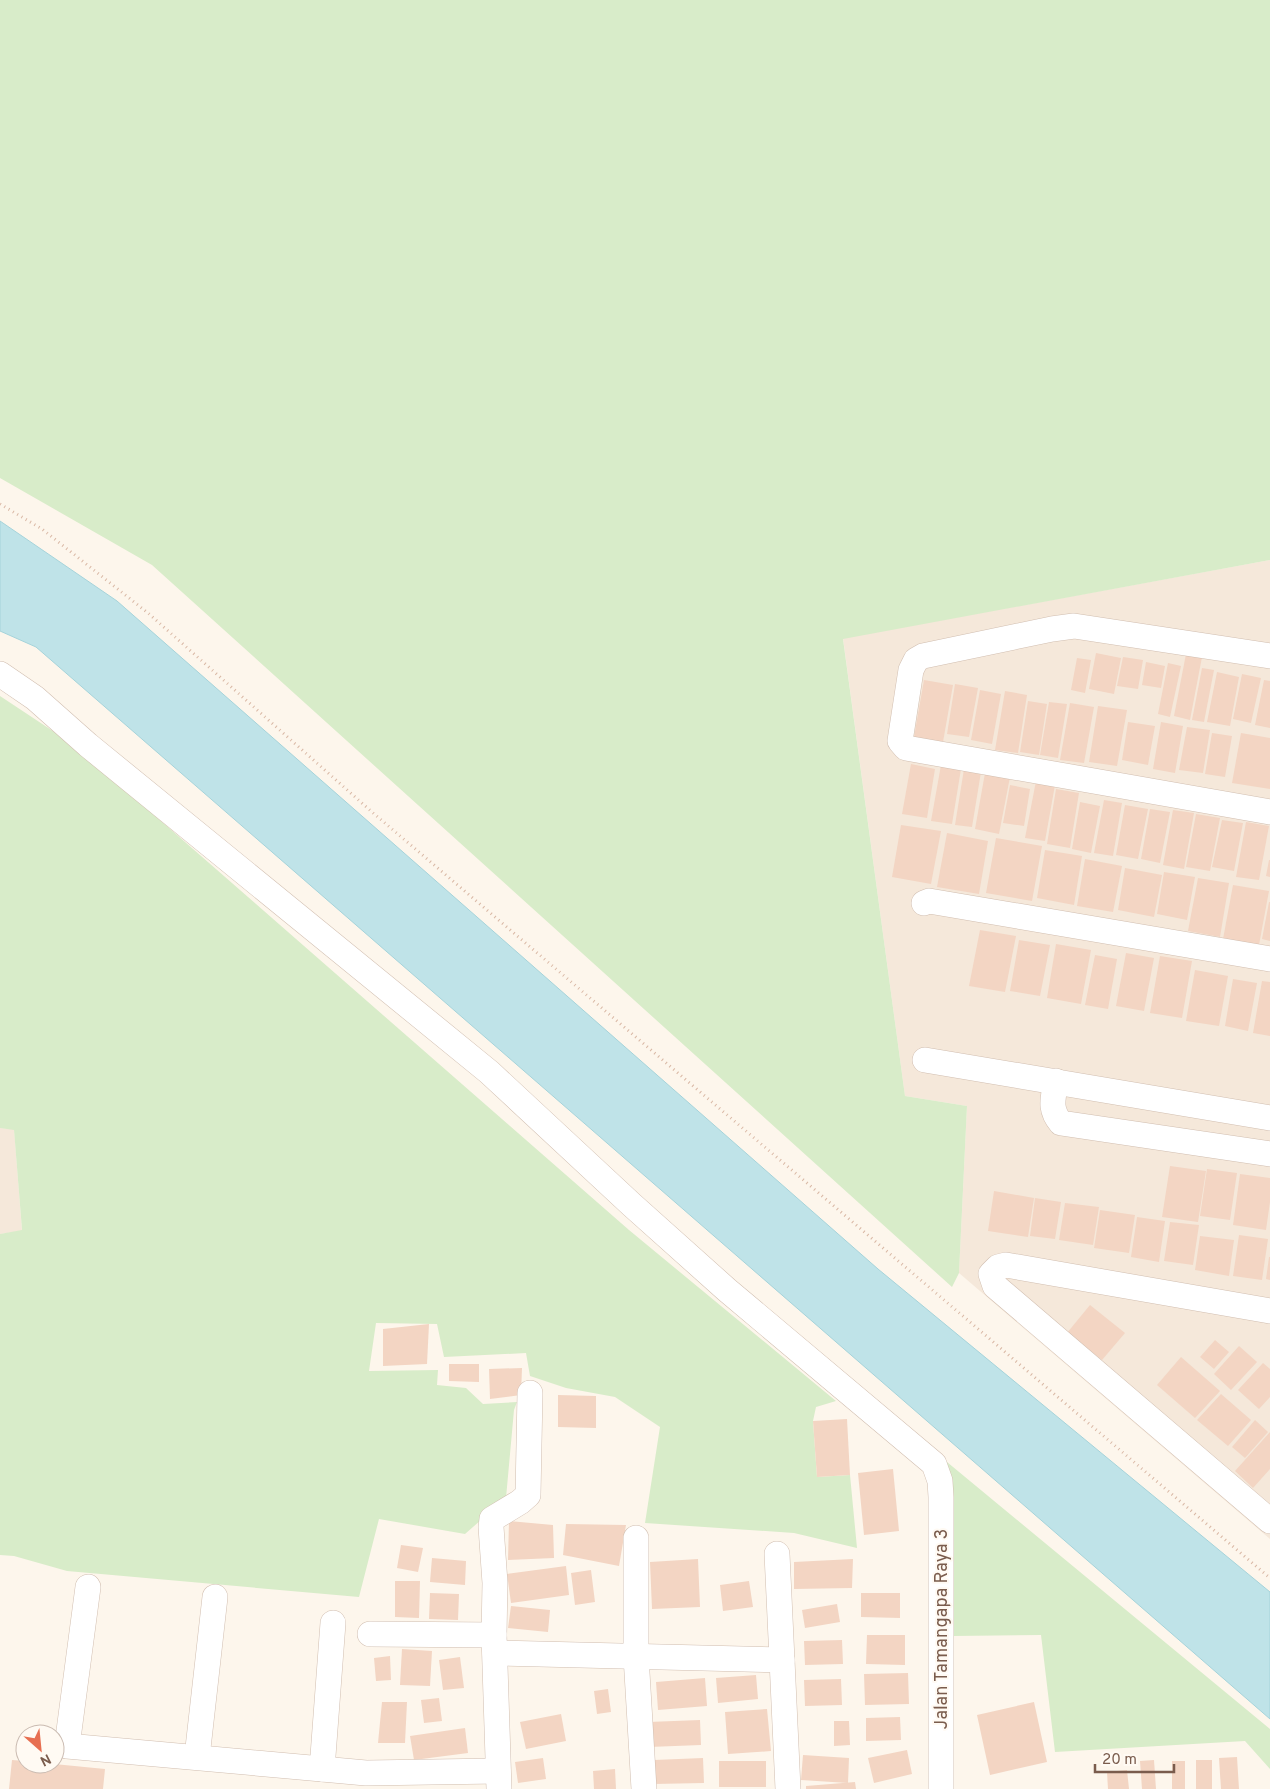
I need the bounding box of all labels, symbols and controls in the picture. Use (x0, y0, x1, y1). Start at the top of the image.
street label: Jalan Tamangapa Raya 3 (931, 1529, 954, 1729)
north arrow (15, 1724, 65, 1774)
scale bar (1095, 1742, 1174, 1774)
text: N (37, 1749, 54, 1769)
text: 20 m (1102, 1751, 1137, 1770)

